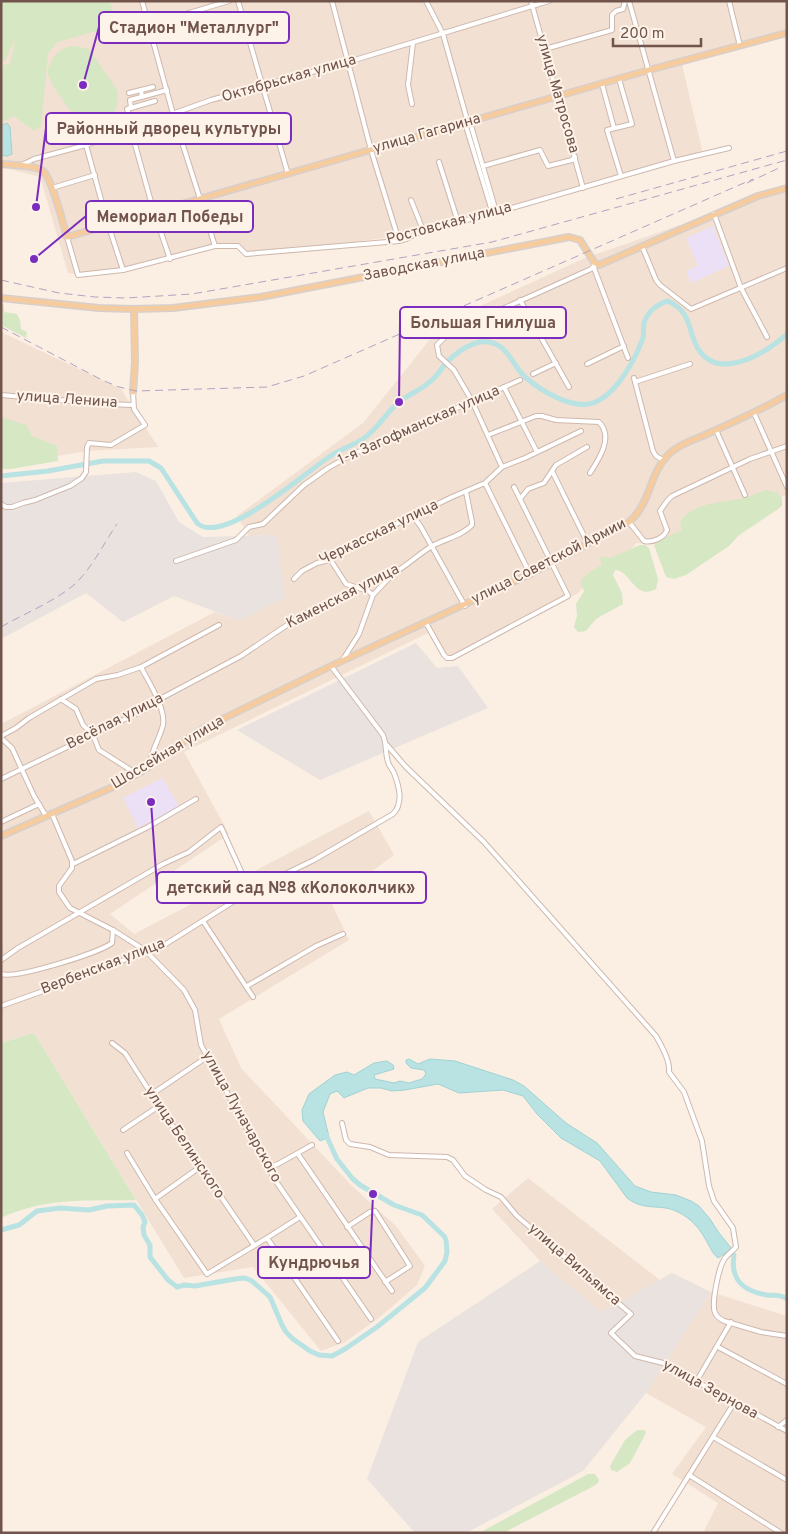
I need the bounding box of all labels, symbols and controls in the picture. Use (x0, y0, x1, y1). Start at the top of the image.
callout: Стадион "Металлург" (99, 12, 289, 43)
scale bar (613, 15, 700, 47)
text: Стадион "Металлург" (109, 19, 279, 39)
text: 200 m (620, 25, 665, 44)
street label: улица Матросова (531, 32, 583, 156)
street label: Октябрьская улица (220, 51, 358, 107)
street label: улица Гагарина (371, 110, 483, 158)
callout: Районный дворец культуры (46, 113, 291, 144)
text: Районный дворец культуры (57, 120, 281, 140)
street label: Ростовская улица (384, 198, 514, 250)
callout: Мемориал Победы (86, 201, 253, 232)
text: Мемориал Победы (96, 208, 244, 228)
street label: Заводская улица (362, 244, 486, 286)
callout: Большая Гнилуша (400, 307, 566, 338)
text: Большая Гнилуша (410, 314, 556, 334)
street label: 1-я Загофманская улица (335, 382, 503, 470)
street label: улица Ленина (16, 387, 118, 413)
street label: Черкасская улица (316, 496, 442, 570)
street label: улица Советской Армии (468, 515, 630, 609)
street label: Каменская улица (283, 560, 403, 634)
street label: Весёлая улица (63, 689, 167, 755)
street label: Шоссейная улица (108, 712, 228, 794)
callout: детский сад №8 «Колоколчик» (157, 872, 426, 903)
text: детский сад №8 «Колоколчик» (167, 879, 415, 899)
street label: Вербенская улица (38, 935, 168, 999)
street label: улица Луначарского (197, 1048, 285, 1186)
street label: улица Белинского (139, 1083, 229, 1203)
street label: улица Вильямса (524, 1220, 624, 1310)
callout: Кундрючья (258, 1247, 370, 1278)
text: Кундрючья (268, 1254, 360, 1274)
street label: улица Зернова (659, 1356, 761, 1424)

